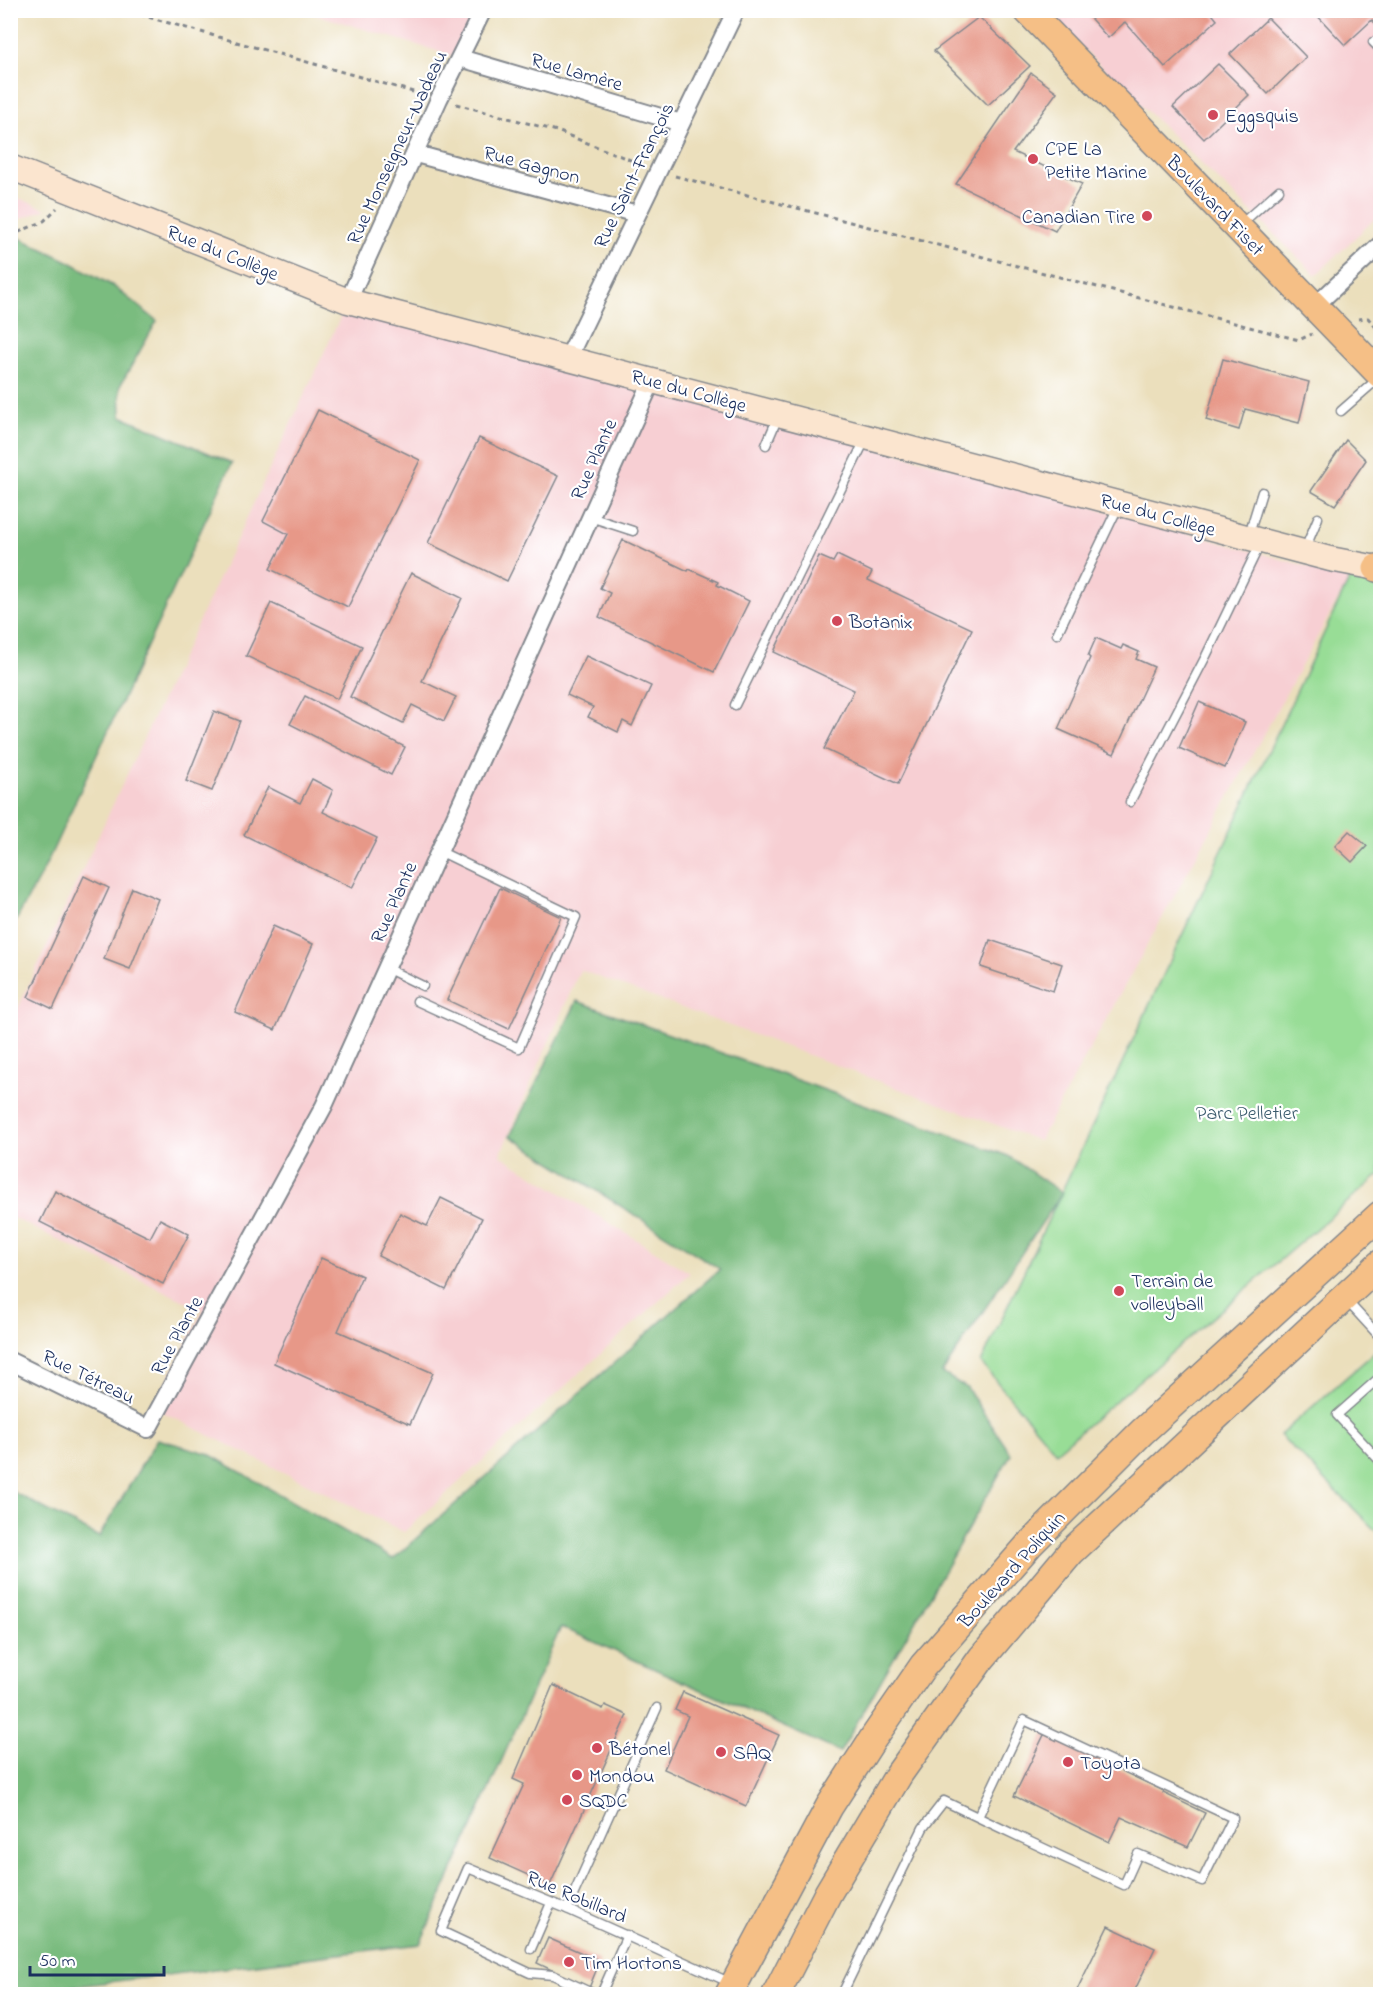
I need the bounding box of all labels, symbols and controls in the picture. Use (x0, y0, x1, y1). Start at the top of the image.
street label: Rue Monseigneur-Nadeau (341, 46, 457, 250)
street label: Rue Lamère (527, 46, 626, 100)
street label: Rue Saint-François (587, 98, 683, 254)
place label: Eggsquis (1225, 103, 1299, 133)
marker: Eggsquis (1206, 108, 1220, 122)
place label: CPE La Petite Marine (1045, 136, 1147, 188)
street label: Rue Gagnon (480, 140, 583, 194)
street label: Boulevard Fiset (1158, 149, 1270, 264)
marker: CPE La Petite Marine (1026, 152, 1040, 166)
place label: Canadian Tire (1022, 204, 1135, 233)
marker: Canadian Tire (1140, 209, 1154, 223)
street label: Rue du Collège (161, 219, 282, 291)
street label: Rue du Collège (627, 363, 749, 423)
street label: Rue Plante (564, 415, 626, 505)
street label: Rue du Collège (1096, 487, 1218, 547)
place label: Botanix (848, 609, 913, 638)
marker: Botanix (830, 614, 844, 628)
street label: Rue Plante (364, 858, 426, 948)
park label: Parc Pelletier (1196, 1100, 1299, 1129)
place label: Terrain de volleyball (1131, 1268, 1213, 1320)
marker: Terrain de volleyball (1112, 1284, 1126, 1298)
street label: Rue Plante (145, 1291, 212, 1381)
street label: Rue Tétreau (37, 1343, 139, 1413)
street label: Boulevard Poliquin (952, 1506, 1074, 1636)
place label: Bétonel (608, 1736, 671, 1765)
place label: SAQ (733, 1740, 772, 1769)
marker: Bétonel (590, 1741, 604, 1755)
marker: SAQ (714, 1745, 728, 1759)
place label: Toyota (1080, 1750, 1141, 1779)
marker: Toyota (1061, 1755, 1075, 1769)
place label: Mondou (589, 1763, 654, 1792)
marker: Mondou (570, 1768, 584, 1782)
place label: SQDC (579, 1788, 628, 1817)
marker: SQDC (560, 1793, 574, 1807)
street label: Rue Robillard (521, 1864, 631, 1932)
scale bar (30, 1939, 164, 1977)
text: 50 m (39, 1949, 76, 1975)
place label: Tim Hortons (581, 1950, 682, 1979)
marker: Tim Hortons (562, 1955, 576, 1969)

